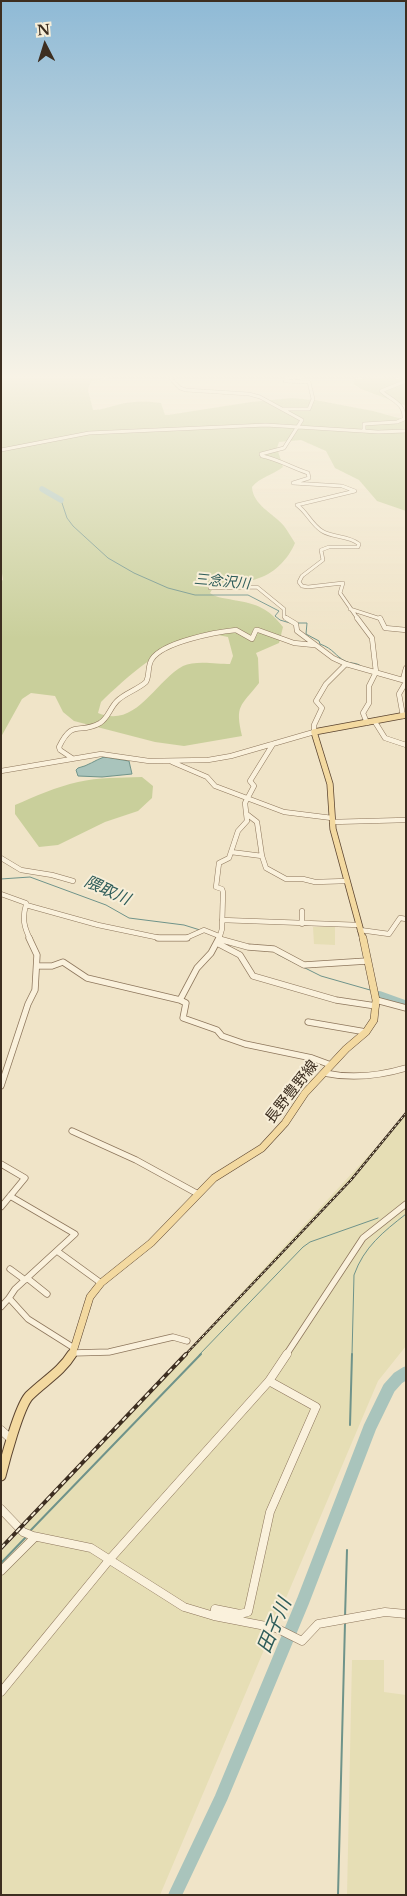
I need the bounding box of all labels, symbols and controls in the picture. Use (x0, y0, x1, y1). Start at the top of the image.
north arrow (20, 20, 70, 70)
text: N (36, 21, 51, 40)
water label: 三念沢川 (193, 571, 251, 593)
water label: 隈取川 (81, 872, 133, 910)
street label: 長野豊野線 (262, 1057, 322, 1127)
water label: 田子川 (253, 1595, 297, 1657)

